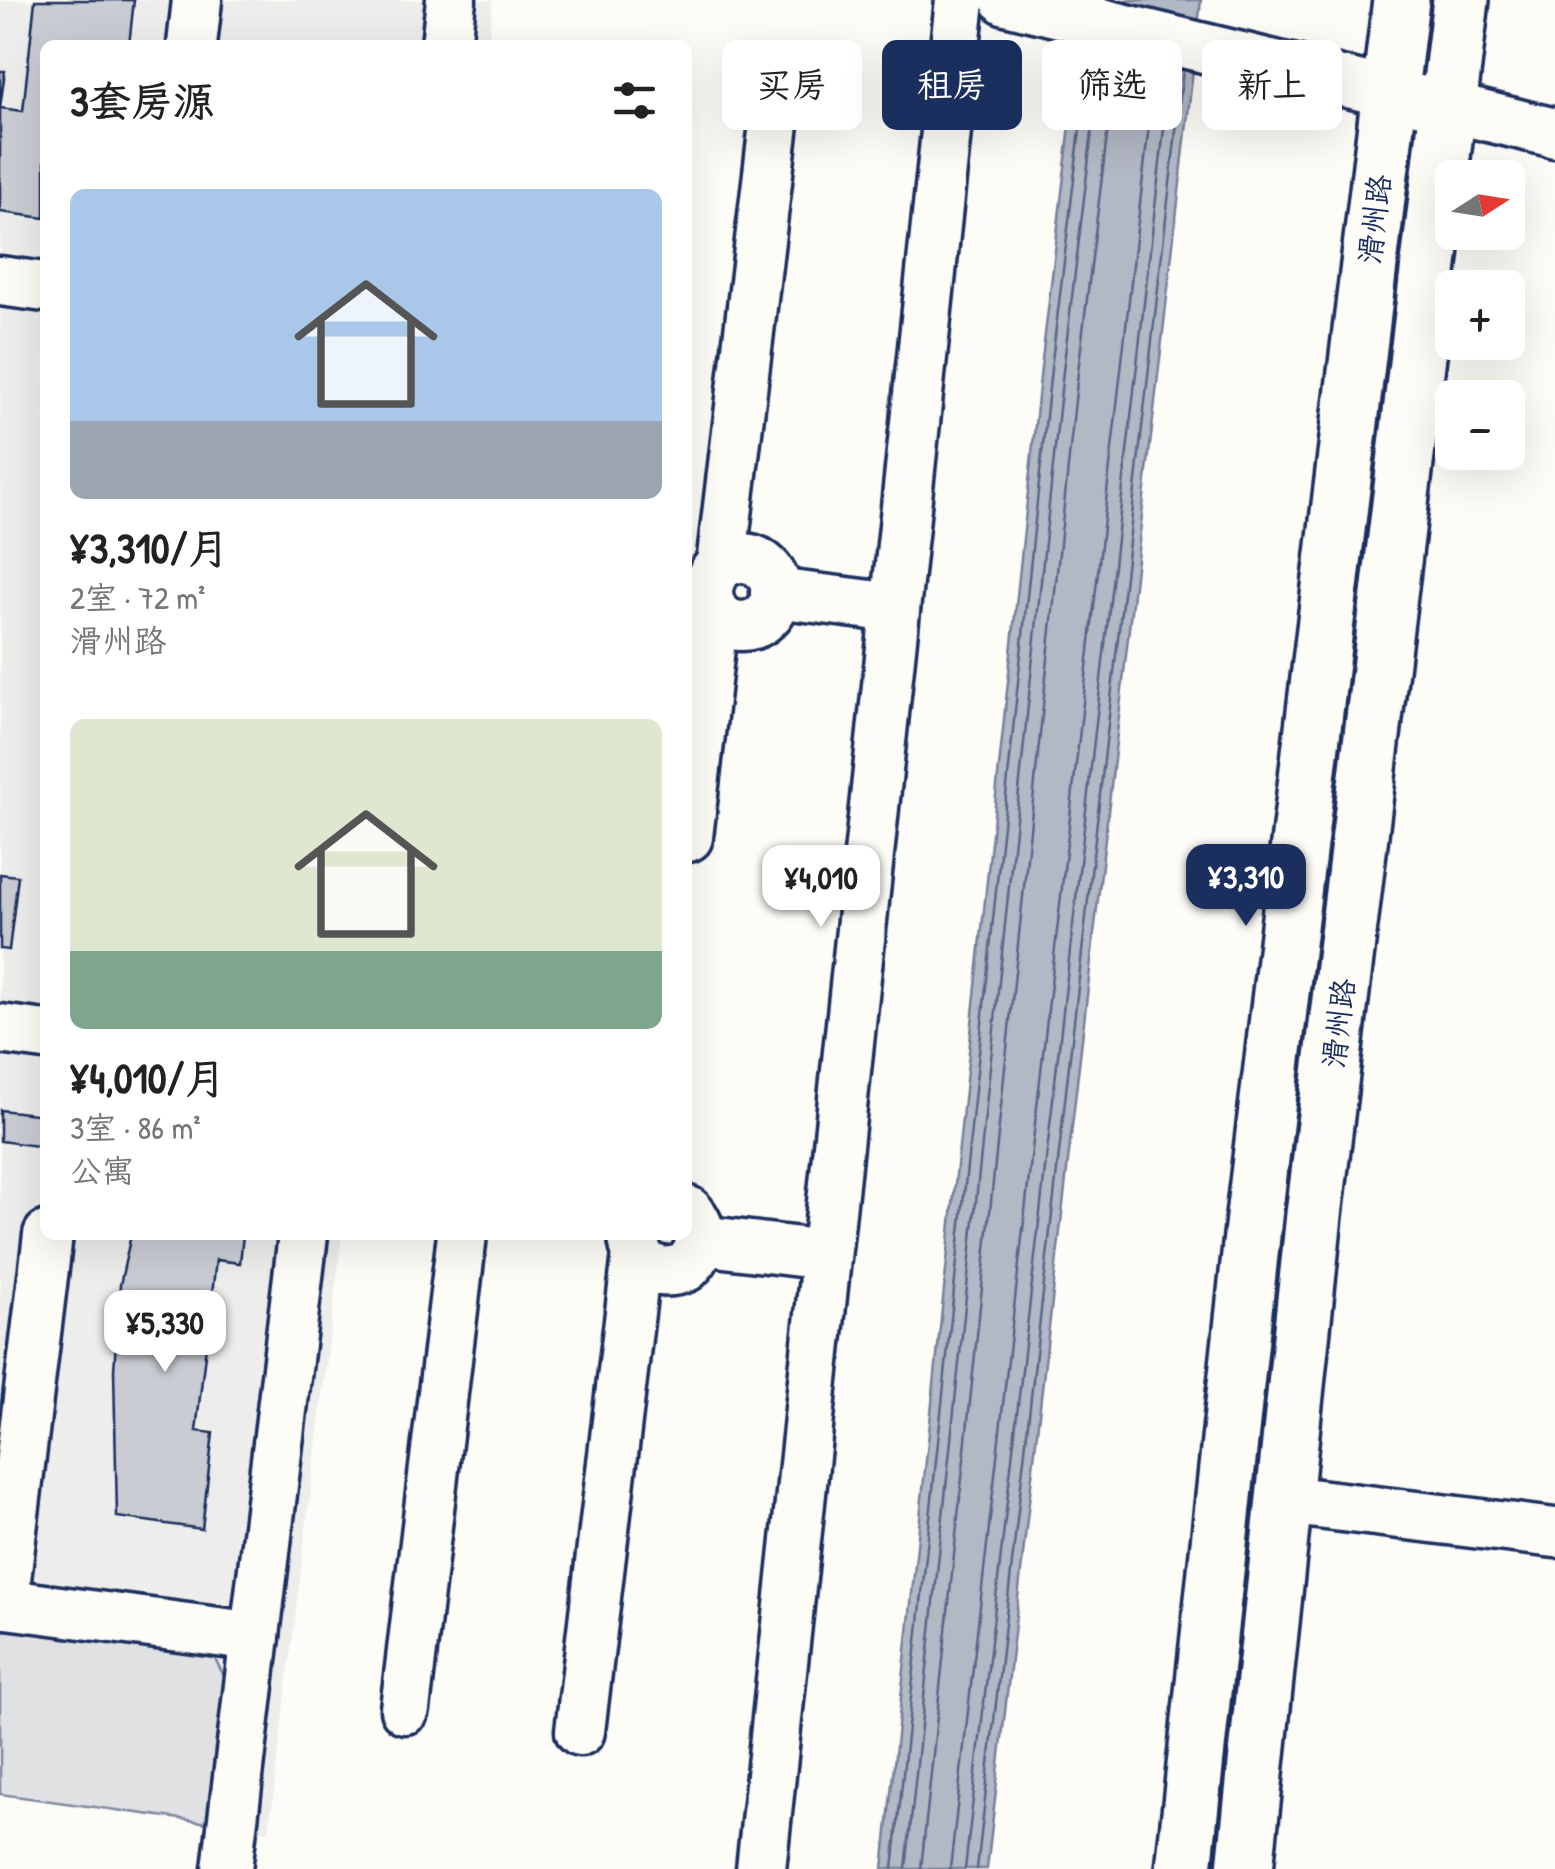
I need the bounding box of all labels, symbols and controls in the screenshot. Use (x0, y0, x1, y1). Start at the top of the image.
chip: 买房 (722, 40, 862, 130)
chip: 租房 (882, 40, 1022, 130)
chip: 筛选 (1042, 40, 1182, 130)
chip: 新上 (1202, 40, 1342, 130)
text: 3套房源 (70, 72, 215, 129)
icon: filters (607, 73, 662, 128)
north arrow (1435, 160, 1525, 250)
map controls (1435, 160, 1525, 470)
street label: 滑州路 (1349, 172, 1399, 266)
icon: home (276, 254, 456, 434)
button: + (1435, 270, 1525, 360)
button: − (1435, 380, 1525, 470)
text: ¥3,310/月 (70, 519, 229, 576)
text: 2室 · 72 m² (70, 576, 205, 619)
text: 滑州路 (70, 619, 166, 662)
icon: home (276, 784, 456, 964)
pin: ¥3,310 (1165, 844, 1327, 929)
pin: ¥4,010 (740, 845, 902, 930)
text: ¥3,310 (1208, 855, 1284, 898)
text: ¥4,010 (784, 856, 858, 899)
street label: 滑州路 (1313, 976, 1363, 1070)
text: ¥4,010/月 (70, 1049, 226, 1106)
text: 3室 · 86 m² (70, 1106, 201, 1149)
text: 公寓 (70, 1149, 134, 1192)
pin: ¥5,330 (84, 1290, 246, 1375)
text: ¥5,330 (126, 1301, 204, 1344)

